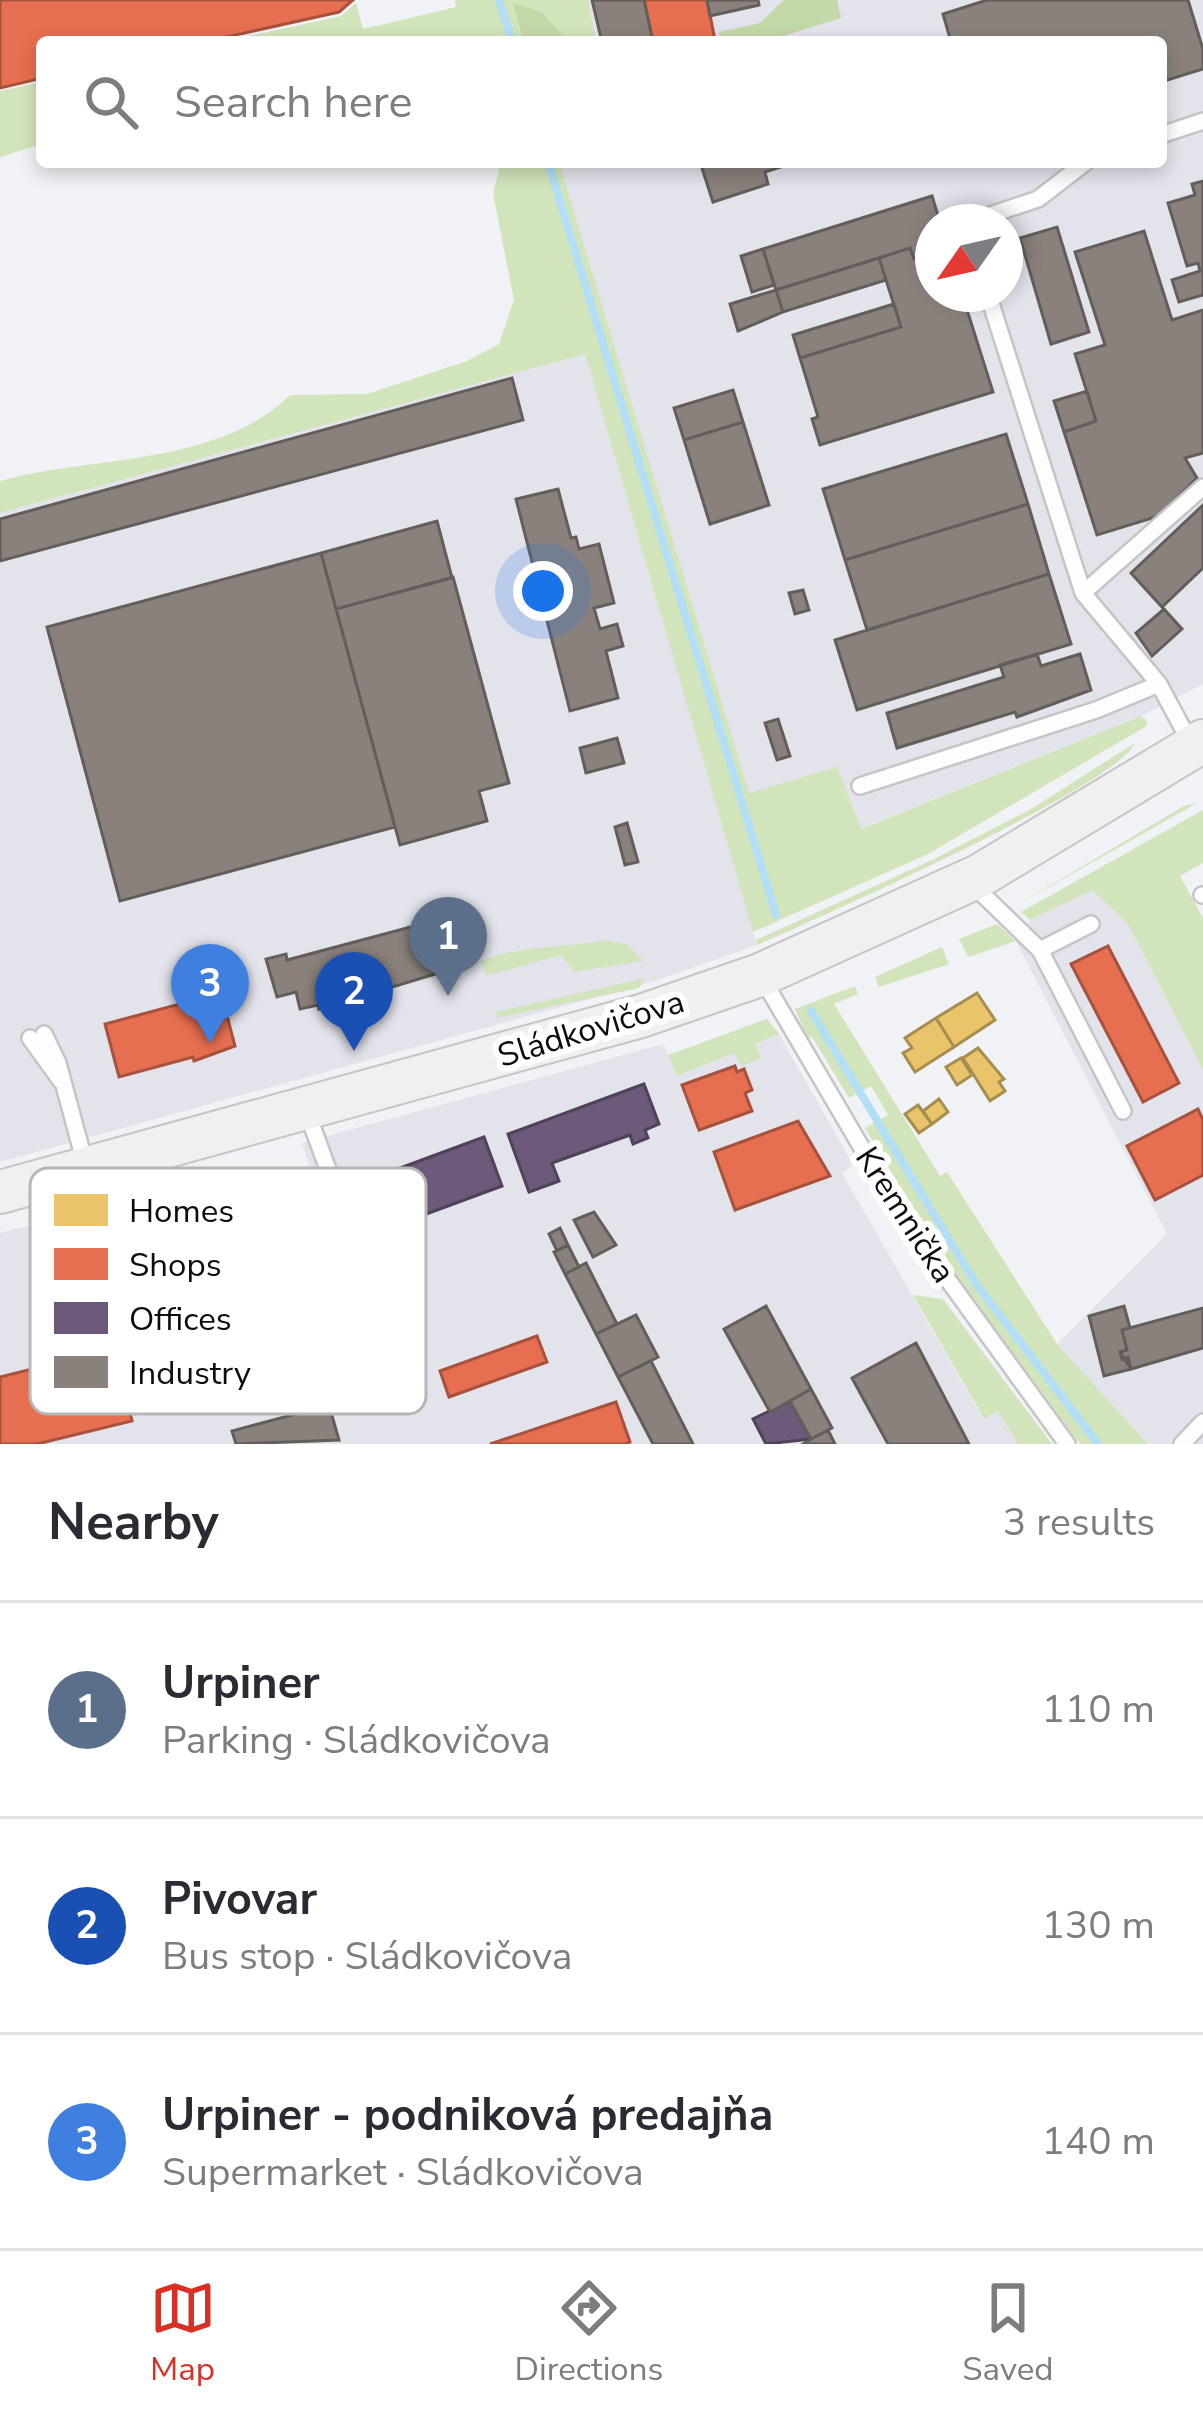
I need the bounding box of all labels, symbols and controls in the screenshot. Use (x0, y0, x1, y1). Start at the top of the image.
search box (36, 36, 1167, 168)
icon: search (78, 69, 144, 135)
text: Search here (174, 72, 413, 133)
north arrow (915, 204, 1023, 312)
your location (513, 561, 573, 621)
pin: 1 (409, 897, 487, 996)
pin: 3 (171, 944, 249, 1043)
pin: 2 (315, 952, 393, 1051)
street label: Sládkovičova (492, 979, 690, 1079)
street label: Kremnička (844, 1138, 966, 1292)
legend (30, 1168, 426, 1414)
text: Homes (129, 1189, 234, 1234)
text: Shops (129, 1243, 222, 1288)
text: Offices (129, 1297, 232, 1342)
text: Industry (129, 1351, 251, 1396)
text: Nearby (48, 1487, 219, 1557)
text: 3 results (1003, 1496, 1155, 1549)
text: Urpiner (162, 1653, 320, 1714)
text: 1 (75, 1683, 99, 1736)
text: 110 m (1041, 1683, 1155, 1736)
text: Parking · Sládkovičova (162, 1714, 551, 1767)
text: Pivovar (162, 1869, 317, 1930)
text: 2 (75, 1899, 99, 1952)
text: 130 m (1041, 1899, 1155, 1952)
text: Bus stop · Sládkovičova (162, 1930, 572, 1983)
text: Urpiner - podniková predajňa (162, 2085, 773, 2146)
text: 3 (75, 2115, 99, 2168)
text: 140 m (1041, 2115, 1155, 2168)
text: Supermarket · Sládkovičova (162, 2146, 644, 2199)
tab: Map (150, 2275, 216, 2392)
tab: Directions (515, 2275, 663, 2392)
tab: Saved (962, 2275, 1053, 2392)

